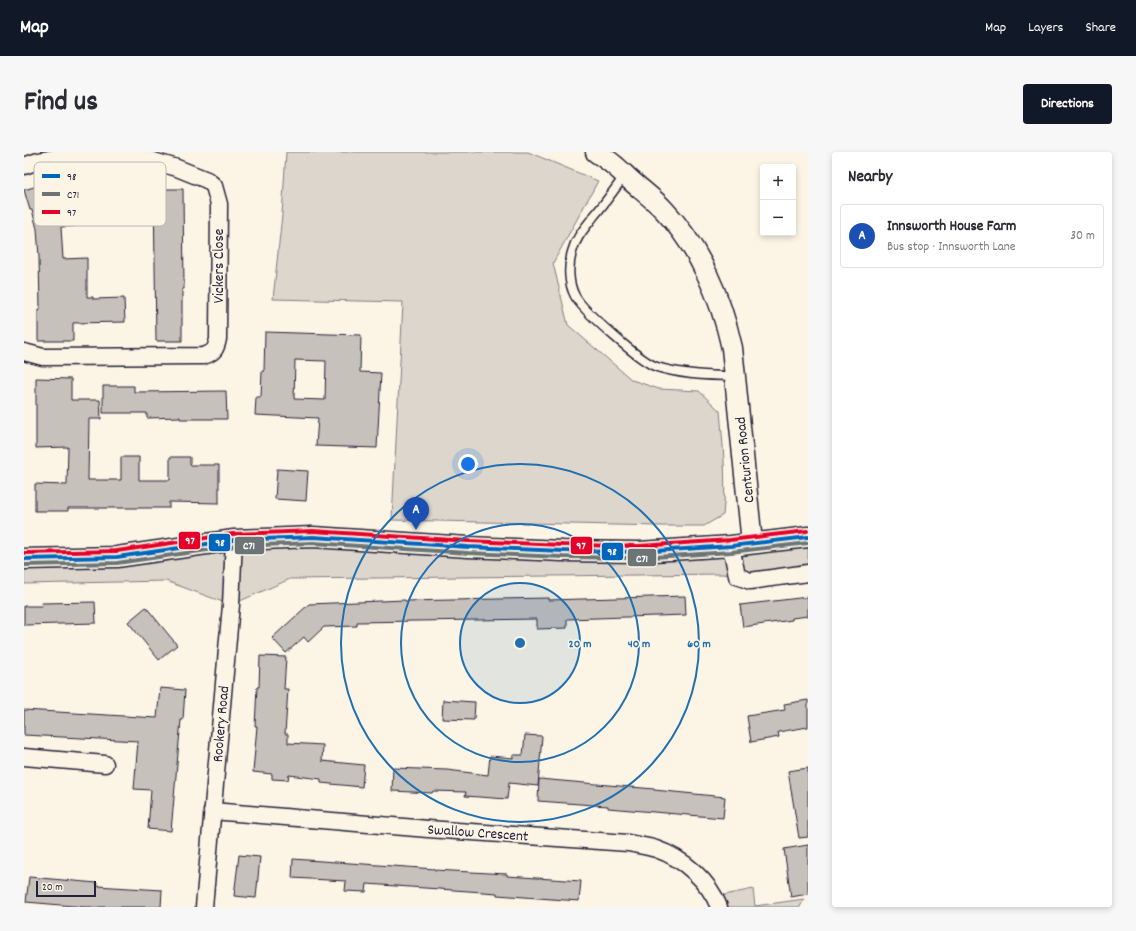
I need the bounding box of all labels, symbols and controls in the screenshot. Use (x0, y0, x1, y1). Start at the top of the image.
text: Map (20, 15, 49, 42)
text: Map (985, 18, 1006, 38)
text: Layers (1028, 18, 1063, 38)
text: Share (1085, 18, 1116, 38)
text: Find us (24, 84, 98, 124)
button: Directions (1023, 84, 1112, 124)
legend (34, 162, 166, 226)
map controls (760, 164, 796, 236)
button: + (760, 164, 796, 200)
text: Nearby (848, 166, 892, 190)
text: 98 (67, 170, 76, 186)
text: C71 (67, 188, 79, 204)
button: − (760, 200, 796, 236)
text: 97 (67, 206, 76, 222)
text: Innsworth House Farm (887, 216, 1016, 238)
text: A (858, 227, 866, 246)
text: 30 m (1070, 227, 1095, 246)
street label: Vickers Close (209, 228, 231, 303)
text: Bus stop · Innsworth Lane (887, 238, 1016, 257)
street label: Centurion Road (731, 416, 761, 504)
your location (458, 454, 478, 474)
pin: A (403, 497, 429, 530)
line badge: 97 (178, 531, 201, 550)
line badge: 98 (208, 533, 231, 552)
text: 97 (185, 534, 195, 550)
text: 98 (215, 536, 225, 552)
line badge: C71 (234, 536, 265, 555)
line badge: 97 (570, 536, 593, 555)
text: C71 (243, 539, 255, 555)
text: 97 (576, 539, 586, 555)
line badge: 98 (601, 542, 624, 561)
text: 98 (607, 545, 617, 561)
line badge: C71 (627, 548, 657, 567)
text: C71 (636, 552, 648, 568)
centre of rings (513, 636, 527, 650)
text: 20 m (569, 636, 591, 653)
text: 40 m (628, 636, 650, 653)
text: 60 m (687, 636, 711, 653)
street label: Rookery Road (208, 685, 236, 763)
street label: Swallow Crescent (427, 819, 530, 849)
scale bar (36, 879, 96, 898)
text: 20 m (42, 880, 63, 896)

